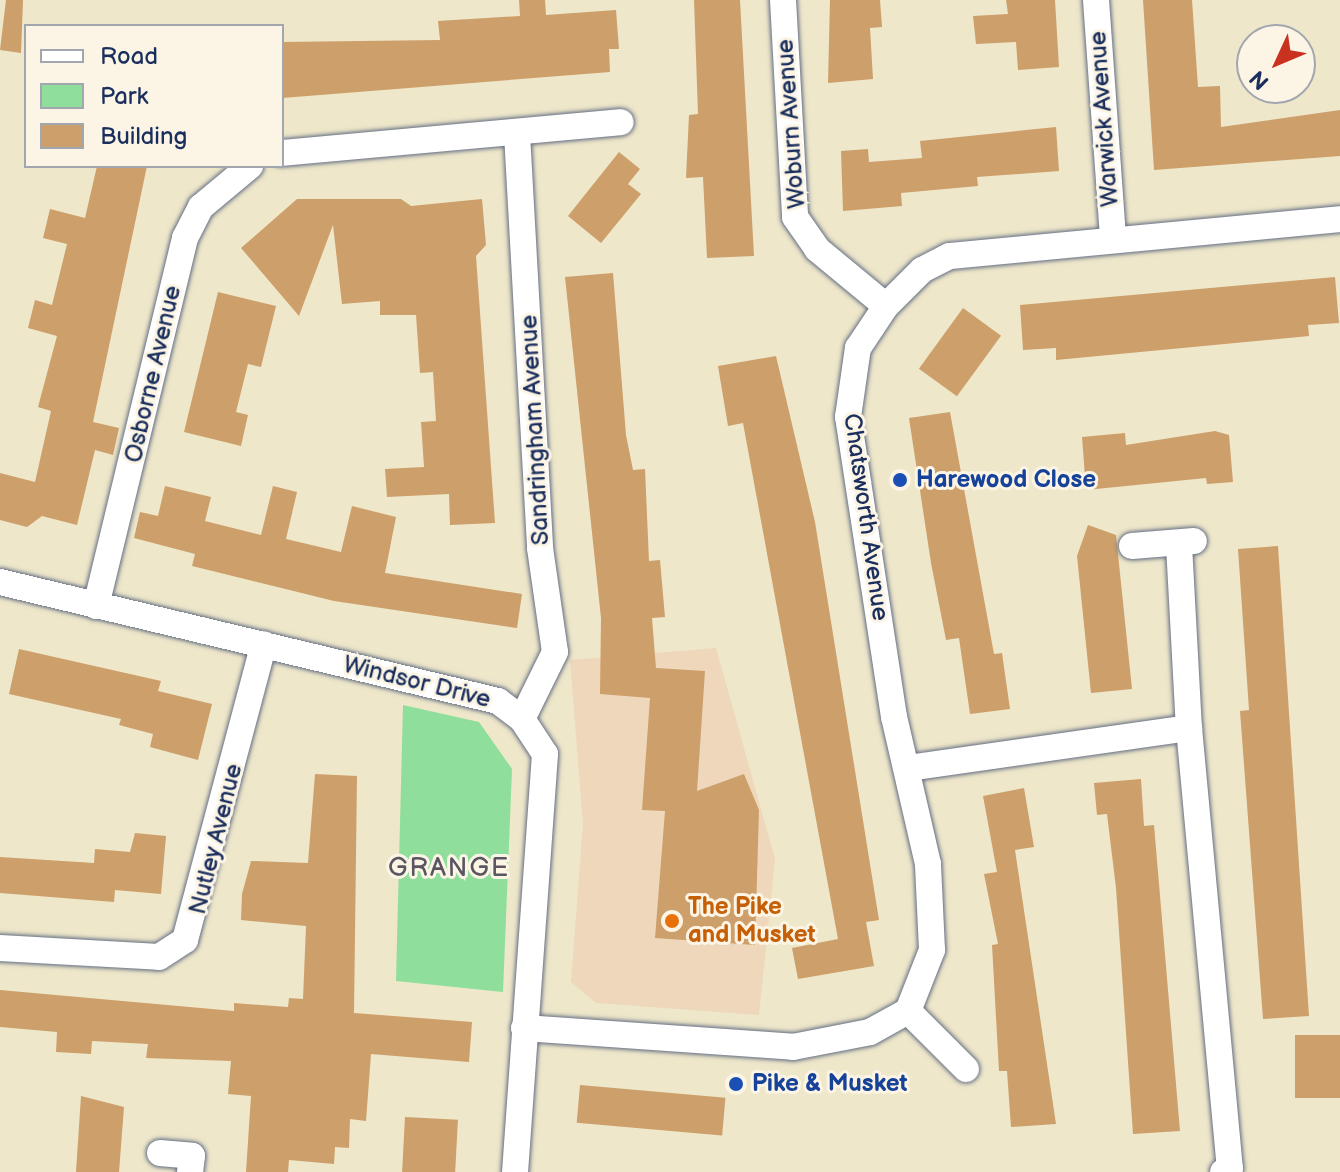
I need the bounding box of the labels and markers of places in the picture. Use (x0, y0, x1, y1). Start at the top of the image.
place label: Harewood Close (916, 466, 1096, 494)
marker: Harewood Close (891, 471, 909, 489)
place label: The Pike and Musket (688, 893, 816, 949)
marker: The Pike and Musket (663, 912, 681, 930)
place label: Pike & Musket (752, 1070, 908, 1098)
marker: Pike & Musket (727, 1075, 745, 1093)

